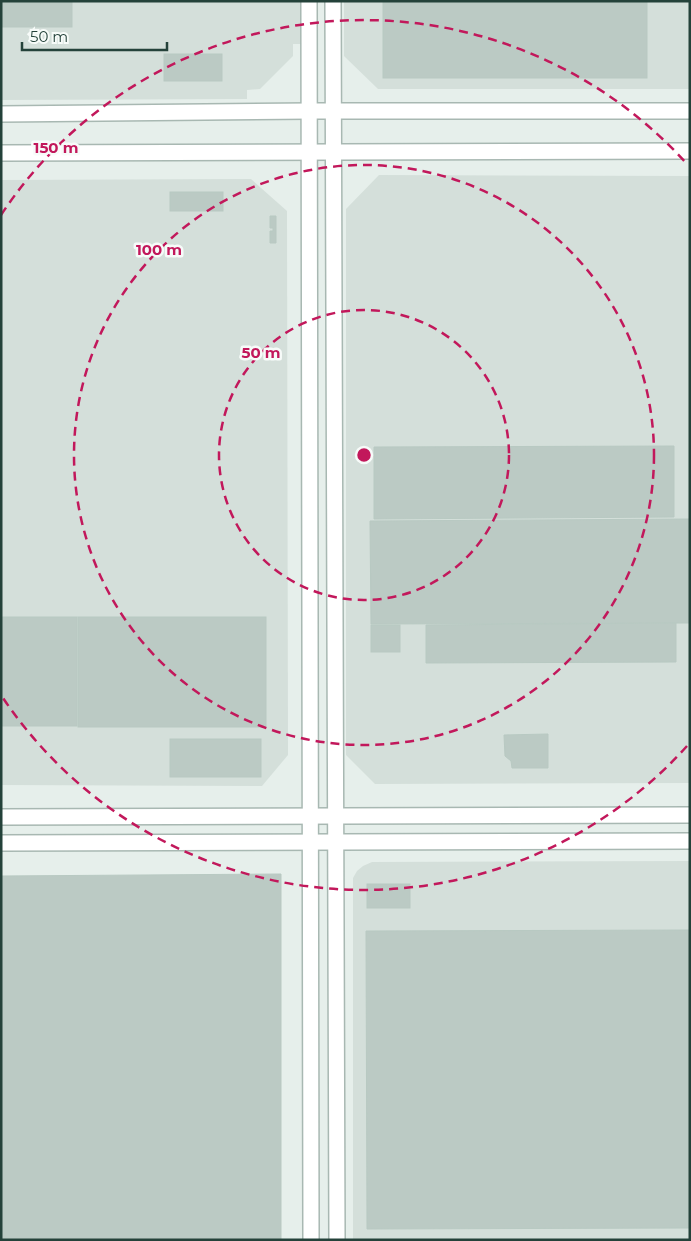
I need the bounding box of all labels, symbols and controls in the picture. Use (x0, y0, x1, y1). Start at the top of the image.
scale bar (22, 20, 168, 52)
text: 50 m (30, 27, 68, 46)
text: 150 m (34, 138, 78, 157)
text: 100 m (136, 240, 182, 259)
text: 50 m (241, 343, 281, 362)
centre of rings (355, 446, 373, 464)

